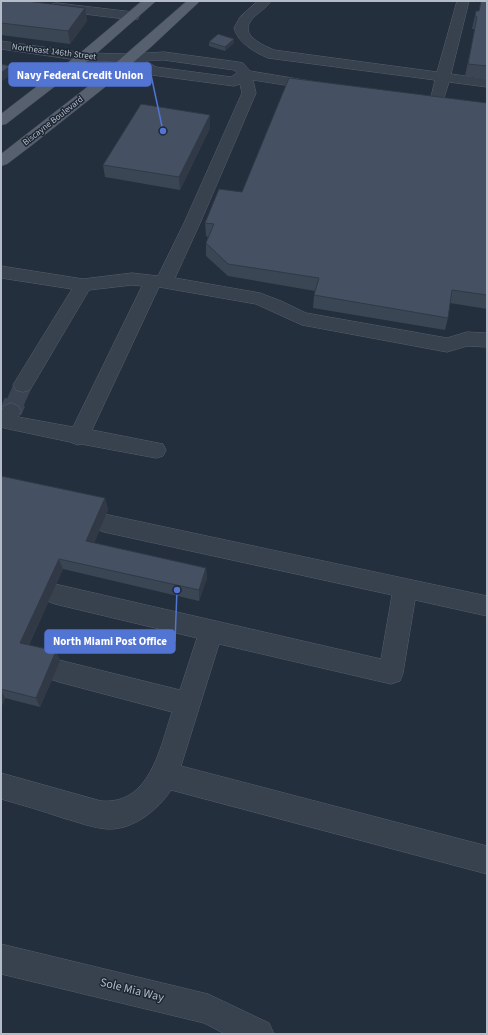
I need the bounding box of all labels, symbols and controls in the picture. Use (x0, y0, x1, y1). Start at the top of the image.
street label: Northeast 146th Street (11, 40, 97, 64)
callout: Navy Federal Credit Union (9, 63, 151, 86)
text: Navy Federal Credit Union (17, 68, 143, 83)
street label: Biscayne Boulevard (20, 93, 86, 149)
callout: North Miami Post Office (45, 630, 175, 653)
text: North Miami Post Office (53, 634, 167, 649)
street label: Sole Mia Way (98, 974, 166, 1006)

